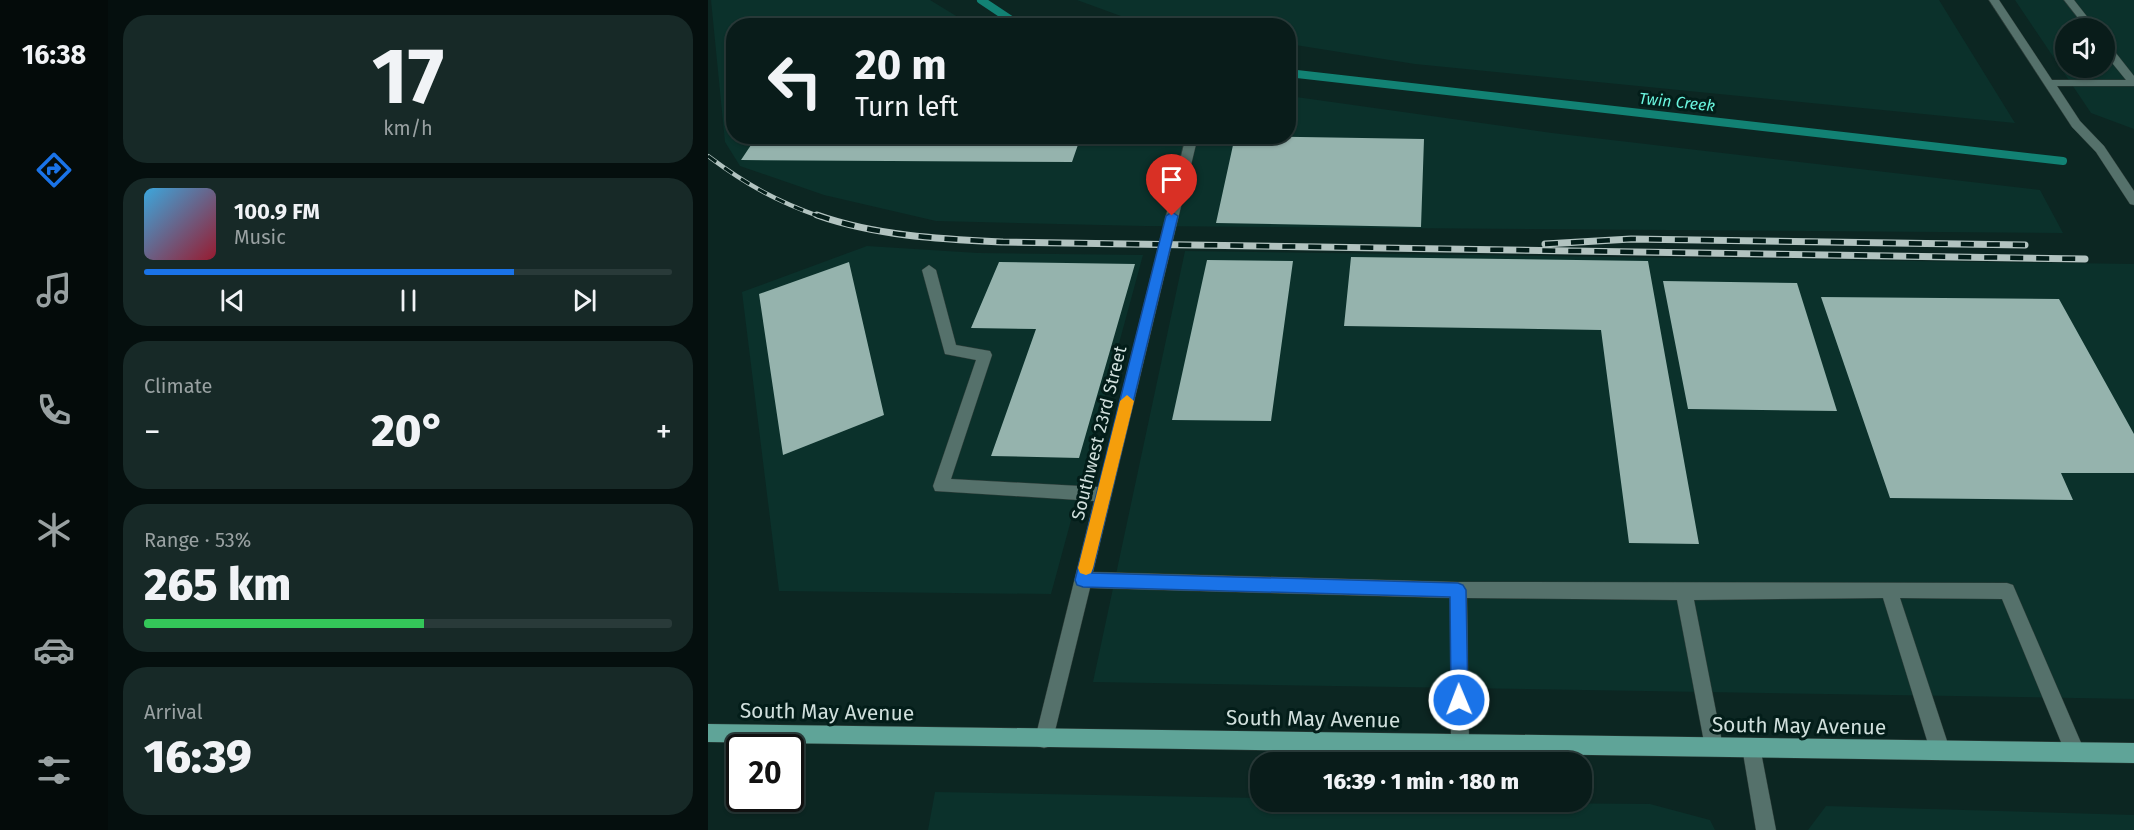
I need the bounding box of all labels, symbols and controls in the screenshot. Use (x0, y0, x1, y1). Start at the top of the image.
map controls (2055, 18, 2115, 78)
button: sound (2055, 18, 2115, 78)
text: 17 (372, 30, 444, 124)
text: 16:38 (22, 39, 86, 71)
text: 20 m (855, 40, 947, 90)
icon: left (756, 42, 834, 120)
water label: Twin Creek (1638, 89, 1716, 115)
text: Turn left (855, 91, 958, 123)
text: km/h (383, 116, 433, 140)
icon: directions (33, 149, 75, 191)
pin (1146, 154, 1197, 216)
icon: arrive (1155, 163, 1188, 196)
text: 100.9 FM (234, 198, 320, 225)
text: Music (234, 225, 286, 249)
icon: music (33, 269, 75, 311)
icon: previous (216, 284, 249, 317)
icon: pause (392, 284, 425, 317)
icon: next (568, 284, 601, 317)
street label: Southwest 23rd Street (1067, 343, 1131, 522)
text: Climate (144, 374, 212, 398)
icon: phone (33, 389, 75, 431)
text: 20° (371, 404, 445, 458)
text: − (144, 412, 161, 452)
text: + (656, 412, 672, 452)
icon: climate (33, 509, 75, 551)
text: Range · 53% (144, 528, 251, 552)
text: 265 km (144, 558, 291, 612)
icon: car (33, 629, 75, 671)
position arrow (1427, 668, 1491, 732)
street label: South May Avenue (740, 697, 914, 727)
text: Arrival (144, 700, 203, 724)
street label: South May Avenue (1226, 704, 1400, 734)
street label: South May Avenue (1712, 711, 1886, 741)
text: 16:39 (144, 730, 252, 784)
speed limit sign: 20 (726, 734, 804, 812)
icon: filters (33, 749, 75, 791)
text: 16:39 · 1 min · 180 m (1323, 768, 1519, 795)

